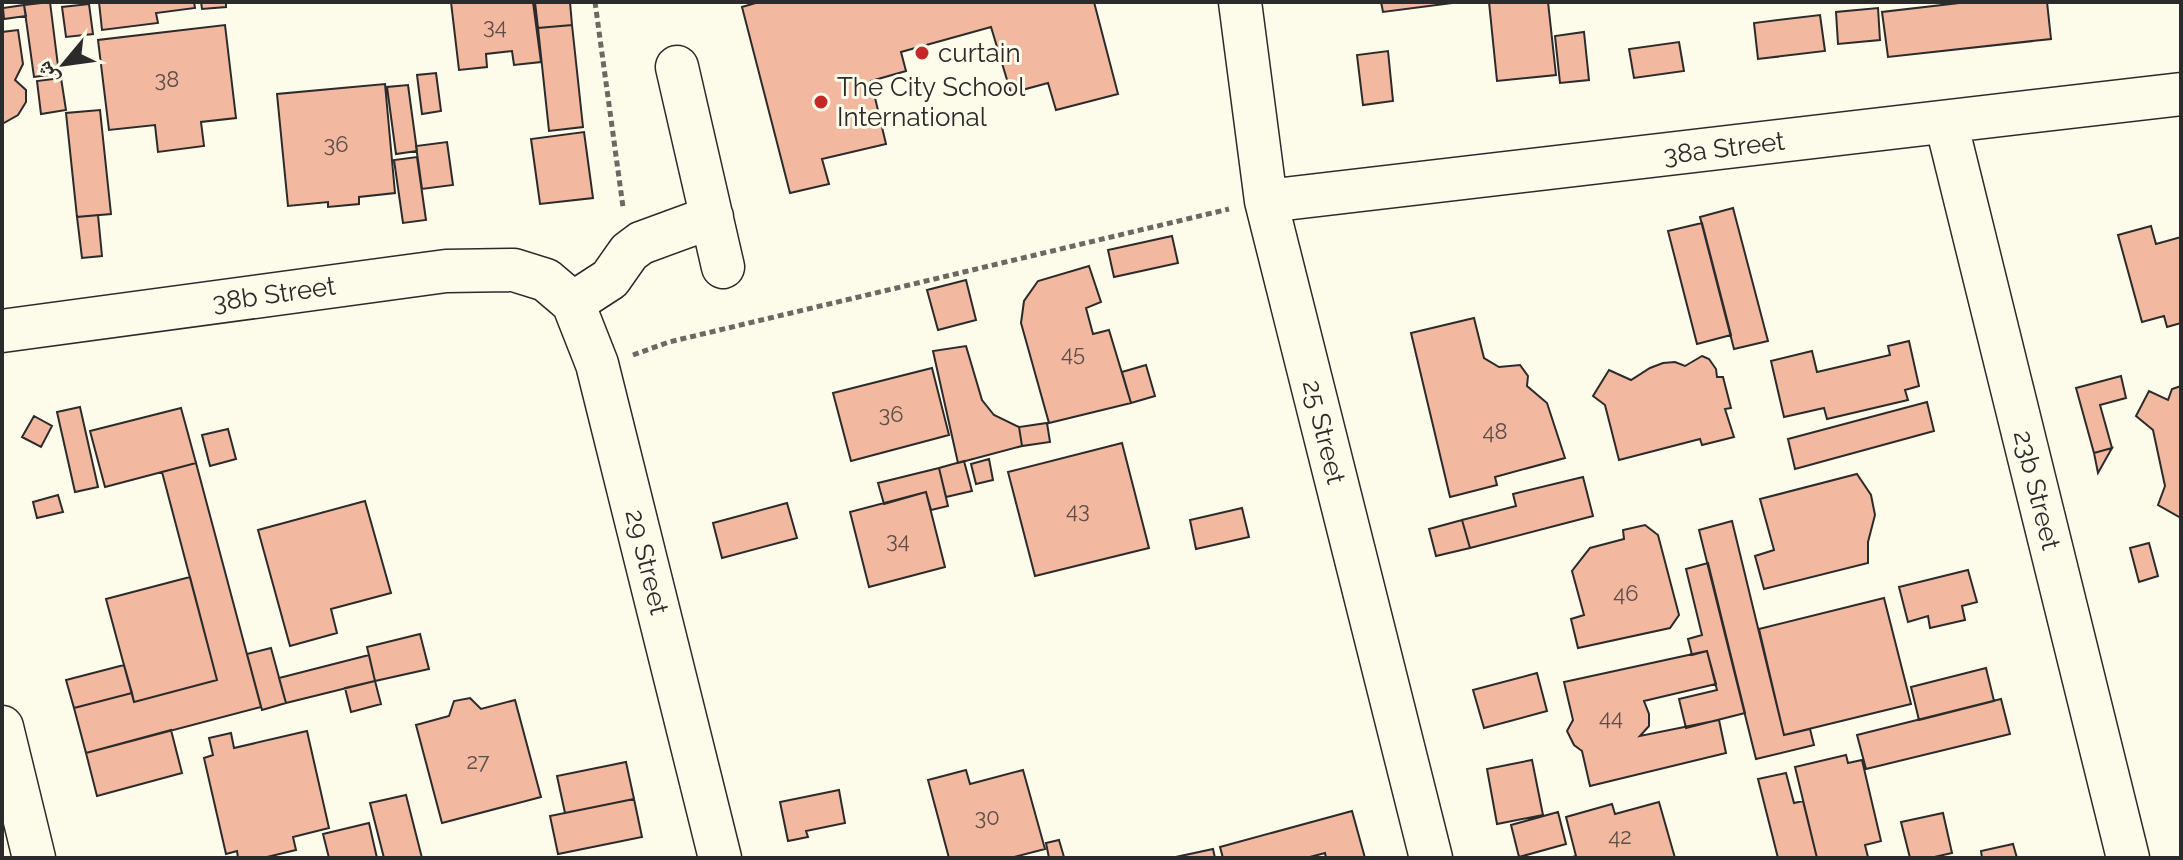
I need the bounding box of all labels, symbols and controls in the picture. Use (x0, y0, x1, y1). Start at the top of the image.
house number: 34 (483, 13, 507, 39)
north arrow (24, 24, 104, 104)
place label: curtain (938, 38, 1021, 68)
marker: curtain (913, 44, 931, 62)
text: ش (29, 57, 64, 90)
house number: 38 (155, 66, 179, 92)
place label: The City School International (837, 72, 1026, 132)
marker: The City School International (812, 93, 830, 111)
street label: 38a Street (1662, 126, 1787, 170)
house number: 36 (323, 131, 349, 157)
street label: 38b Street (210, 270, 338, 317)
house number: 45 (1061, 340, 1085, 366)
street label: 25 Street (1297, 377, 1351, 488)
house number: 36 (878, 401, 904, 427)
house number: 48 (1482, 418, 1508, 444)
street label: 23b Street (2008, 427, 2066, 553)
house number: 43 (1066, 497, 1090, 523)
street label: 29 Street (619, 506, 675, 618)
house number: 34 (886, 527, 910, 553)
house number: 46 (1613, 580, 1639, 606)
house number: 44 (1599, 704, 1623, 730)
house number: 27 (466, 748, 490, 774)
house number: 30 (974, 804, 1000, 830)
house number: 42 (1608, 823, 1632, 849)

